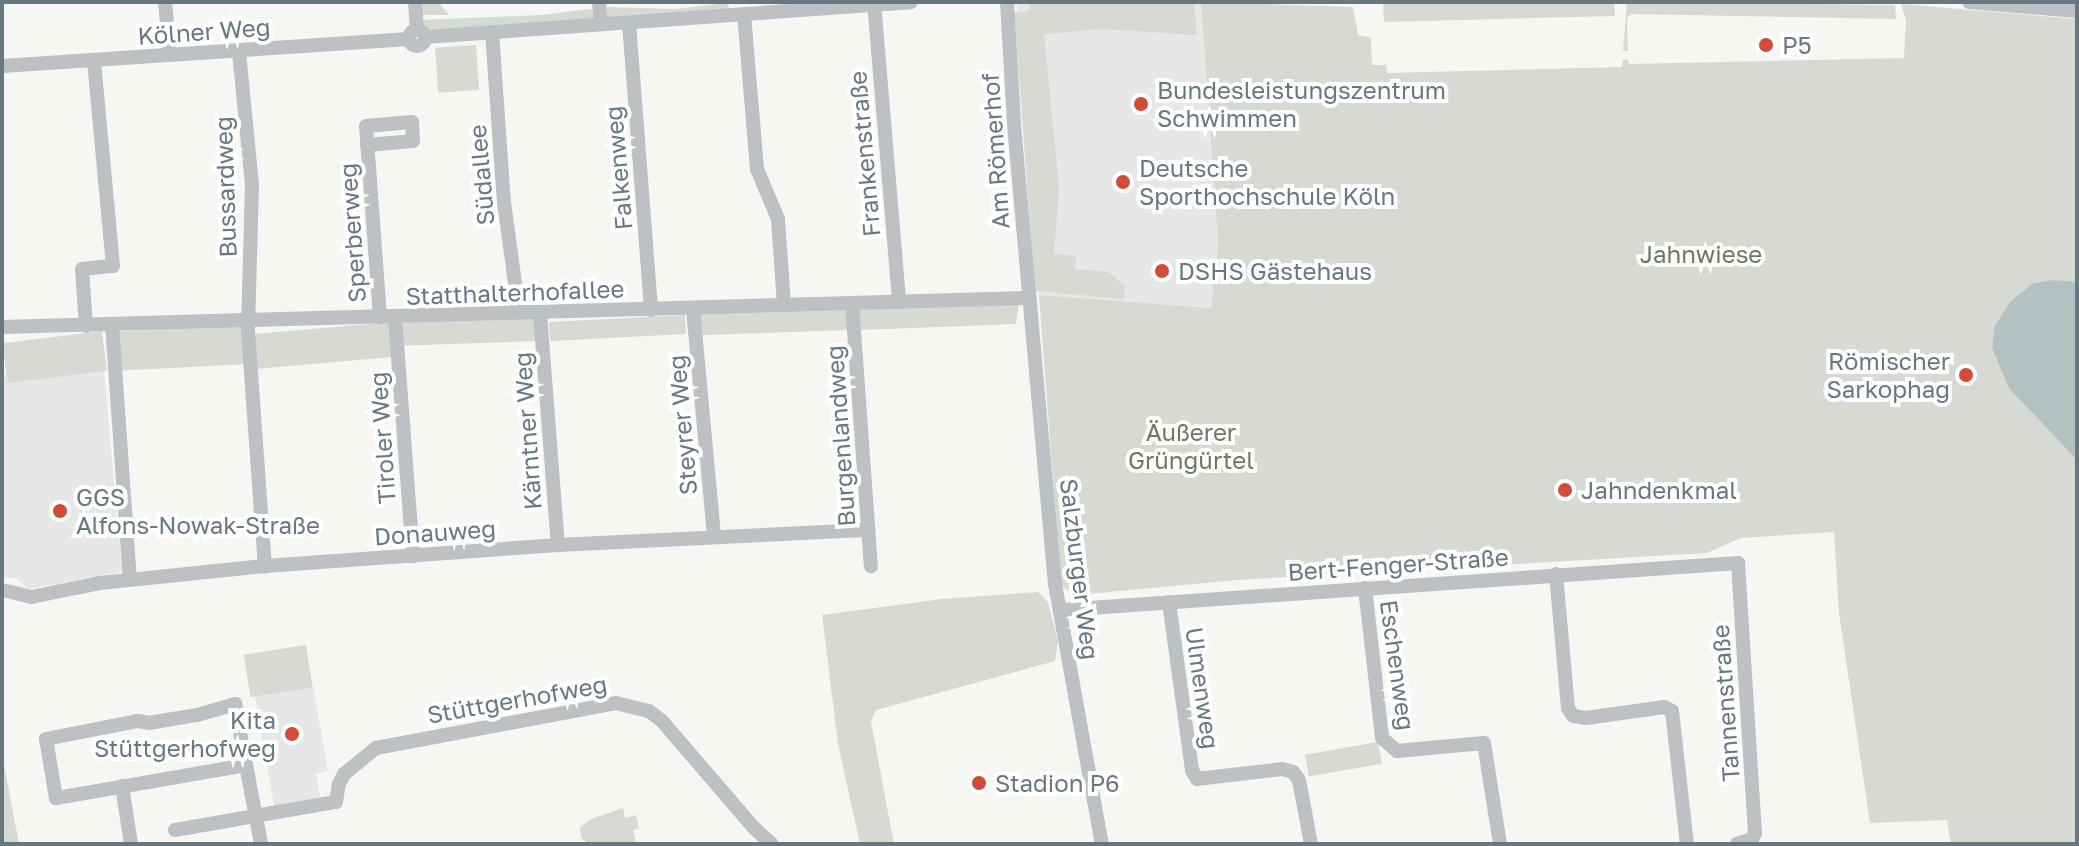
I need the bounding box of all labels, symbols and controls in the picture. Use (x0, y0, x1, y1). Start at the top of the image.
street label: Kölner Weg (137, 12, 271, 50)
place label: P5 (1782, 31, 1812, 59)
marker: P5 (1757, 36, 1775, 54)
street label: Frankenstraße (842, 70, 886, 238)
street label: Am Römerhof (975, 72, 1015, 230)
place label: Bundesleistungszentrum Schwimmen (1157, 76, 1446, 132)
marker: Bundesleistungszentrum Schwimmen (1132, 95, 1150, 113)
street label: Falkenweg (598, 105, 638, 231)
street label: Bussardweg (208, 116, 242, 258)
street label: Südallee (462, 123, 500, 227)
place label: Deutsche Sporthochschule Köln (1139, 154, 1395, 210)
street label: Sperberweg (333, 162, 371, 304)
marker: Deutsche Sporthochschule Köln (1114, 173, 1132, 191)
park label: Jahnwiese (1640, 240, 1762, 268)
place label: DSHS Gästehaus (1178, 257, 1372, 285)
marker: DSHS Gästehaus (1153, 262, 1171, 280)
street label: Statthalterhofallee (405, 274, 625, 310)
street label: Burgenlandweg (819, 344, 861, 528)
place label: Römischer Sarkophag (1826, 347, 1950, 403)
street label: Kärntner Weg (507, 351, 547, 511)
street label: Steyrer Weg (662, 354, 702, 496)
marker: Römischer Sarkophag (1957, 366, 1975, 384)
street label: Tiroler Weg (363, 371, 401, 505)
park label: Äußerer Grüngürtel (1128, 418, 1254, 474)
place label: Jahndenkmal (1581, 476, 1737, 504)
street label: Salzburger Weg (1055, 477, 1105, 661)
marker: Jahndenkmal (1556, 481, 1574, 499)
place label: GGS Alfons-Nowak-Straße (76, 483, 320, 539)
marker: GGS Alfons-Nowak-Straße (51, 502, 69, 520)
street label: Donauweg (373, 513, 497, 551)
street label: Bert-Fenger-Straße (1287, 542, 1509, 586)
street label: Eschenweg (1375, 598, 1421, 732)
street label: Tannenstraße (1705, 624, 1745, 782)
street label: Ulmenweg (1180, 625, 1226, 751)
street label: Stüttgerhofweg (425, 669, 609, 729)
place label: Kita Stüttgerhofweg (94, 706, 276, 762)
marker: Kita Stüttgerhofweg (283, 725, 301, 743)
place label: Stadion P6 (995, 769, 1120, 797)
marker: Stadion P6 (970, 774, 988, 792)

